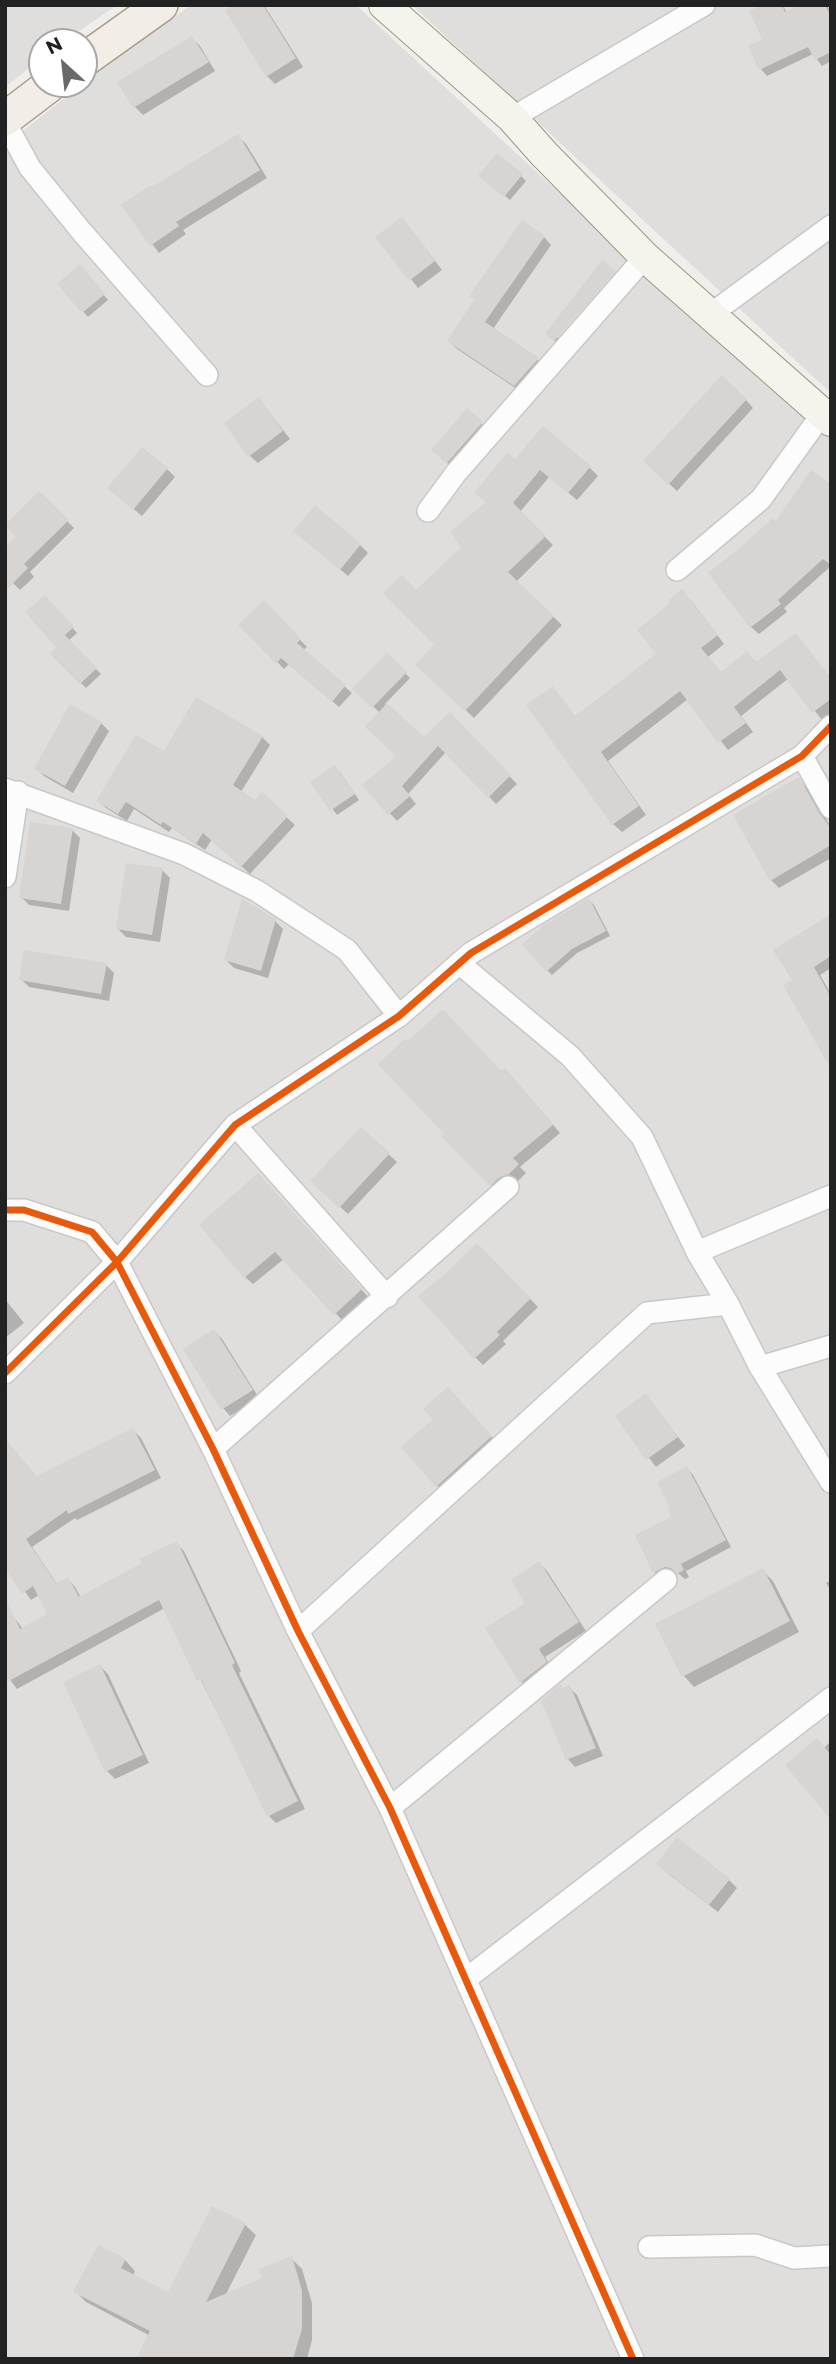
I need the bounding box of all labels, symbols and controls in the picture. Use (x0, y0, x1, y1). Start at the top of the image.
north arrow (28, 28, 98, 98)
text: N (42, 32, 66, 59)

